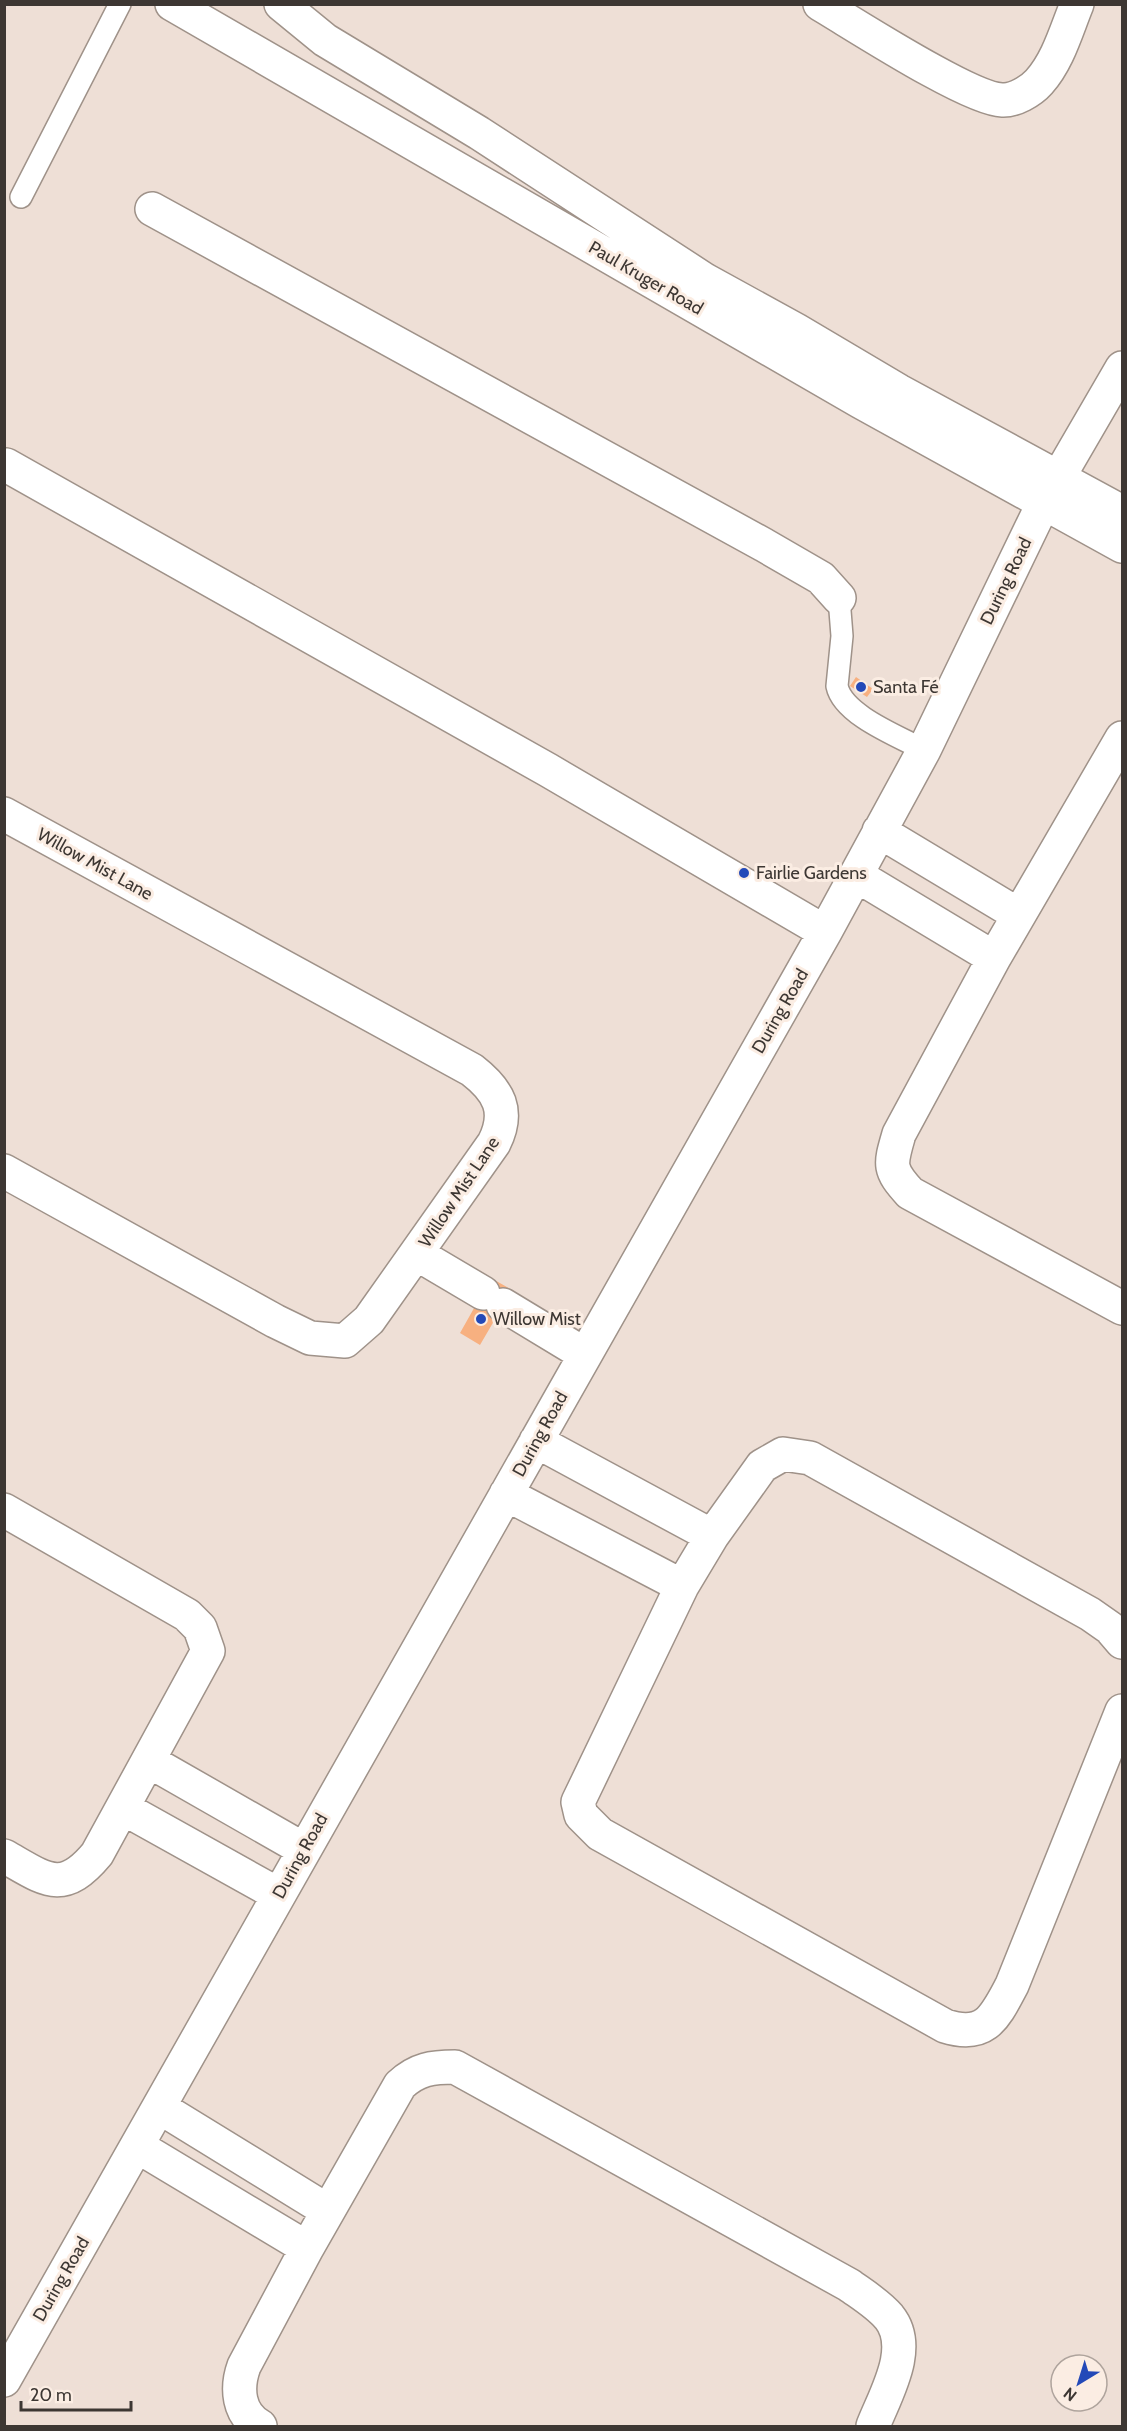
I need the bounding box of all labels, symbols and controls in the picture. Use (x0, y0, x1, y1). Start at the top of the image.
street label: Paul Kruger Road (585, 236, 707, 320)
street label: During Road (975, 534, 1037, 628)
place label: Santa Fé (873, 676, 939, 698)
marker: Santa Fé (854, 680, 868, 694)
street label: Willow Mist Lane (33, 823, 157, 905)
place label: Fairlie Gardens (756, 862, 867, 884)
marker: Fairlie Gardens (737, 866, 751, 880)
street label: During Road (747, 965, 813, 1057)
street label: Willow Mist Lane (414, 1132, 504, 1252)
place label: Willow Mist (493, 1308, 581, 1330)
marker: Willow Mist (474, 1312, 488, 1326)
street label: During Road (508, 1388, 572, 1480)
street label: During Road (268, 1810, 332, 1902)
street label: During Road (28, 2233, 94, 2325)
north arrow (1049, 2353, 1109, 2413)
scale bar (21, 2374, 130, 2412)
text: N (1060, 2383, 1080, 2405)
text: 20 m (30, 2384, 72, 2406)

